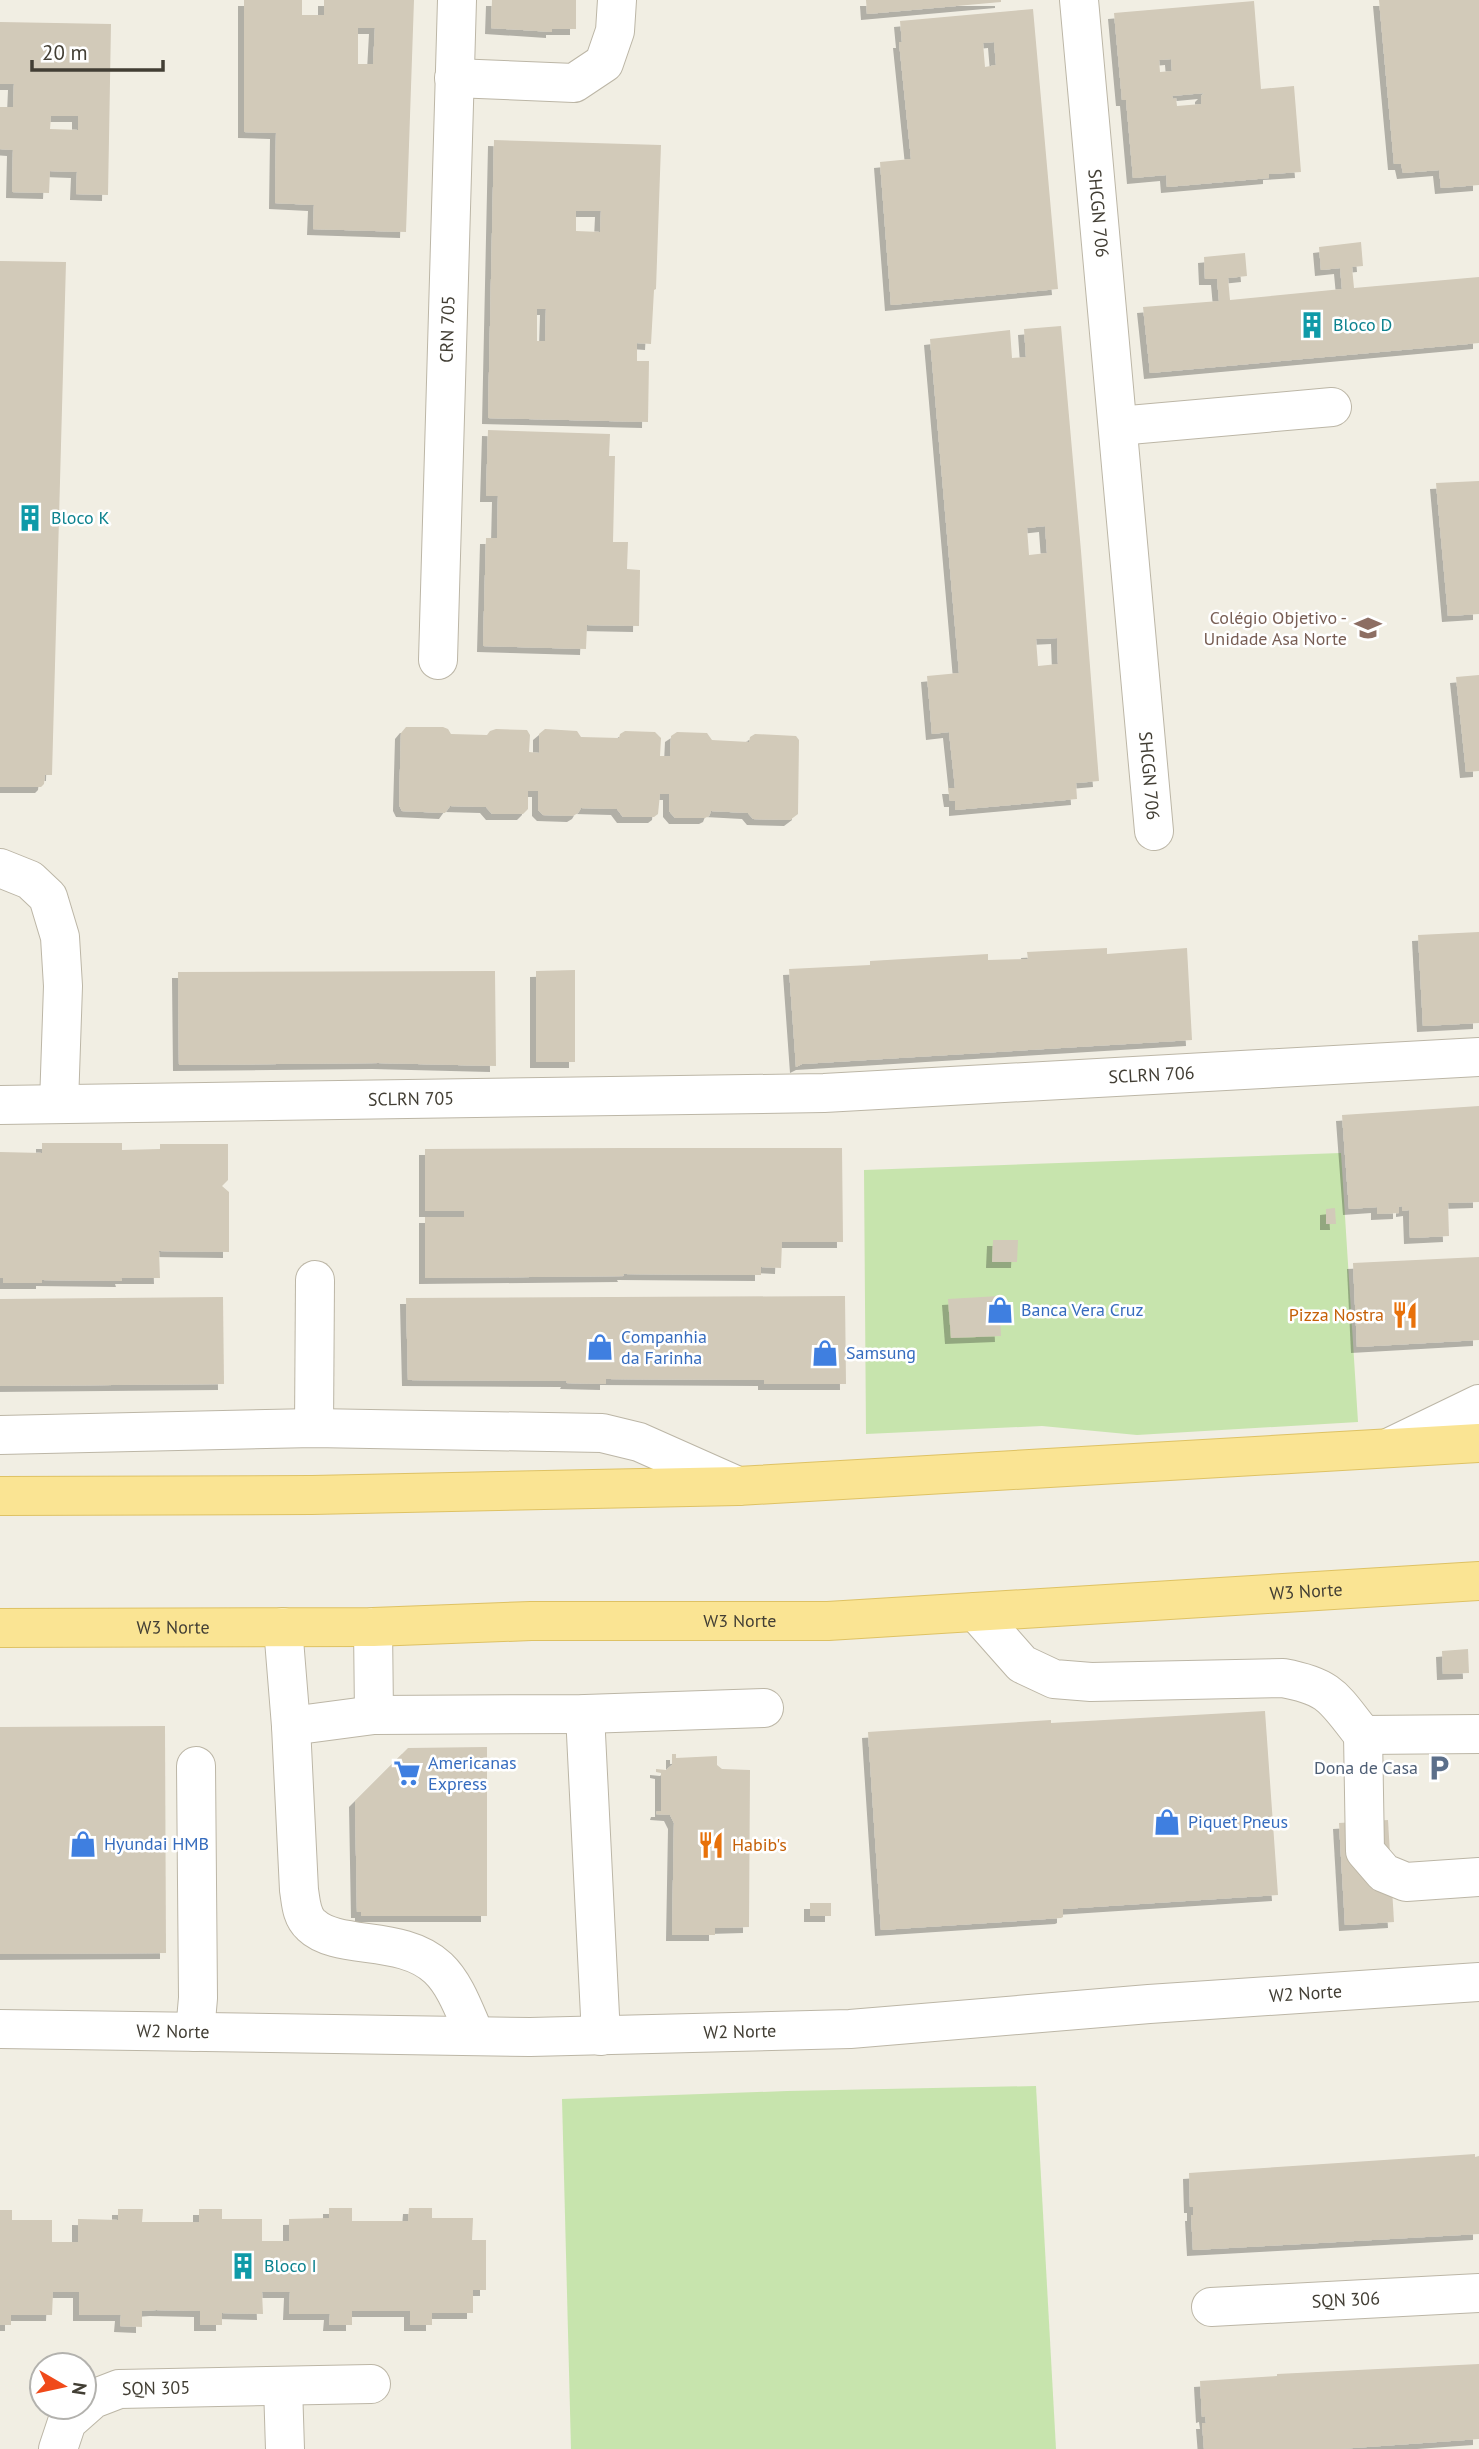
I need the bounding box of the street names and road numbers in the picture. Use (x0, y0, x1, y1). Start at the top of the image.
street label: SHCGN 706 (1083, 168, 1114, 258)
street label: CRN 705 (435, 295, 459, 363)
street label: SHCGN 706 (1134, 731, 1165, 821)
street label: SCLRN 706 (1108, 1061, 1195, 1088)
street label: SCLRN 705 (368, 1086, 454, 1111)
street label: W3 Norte (1269, 1577, 1343, 1605)
street label: W3 Norte (703, 1609, 776, 1632)
street label: W3 Norte (136, 1615, 210, 1639)
street label: W2 Norte (1268, 1979, 1343, 2007)
street label: W2 Norte (136, 2019, 210, 2043)
street label: W2 Norte (703, 2019, 777, 2044)
street label: SQN 306 (1311, 2286, 1380, 2313)
street label: SQN 305 (122, 2376, 190, 2400)

